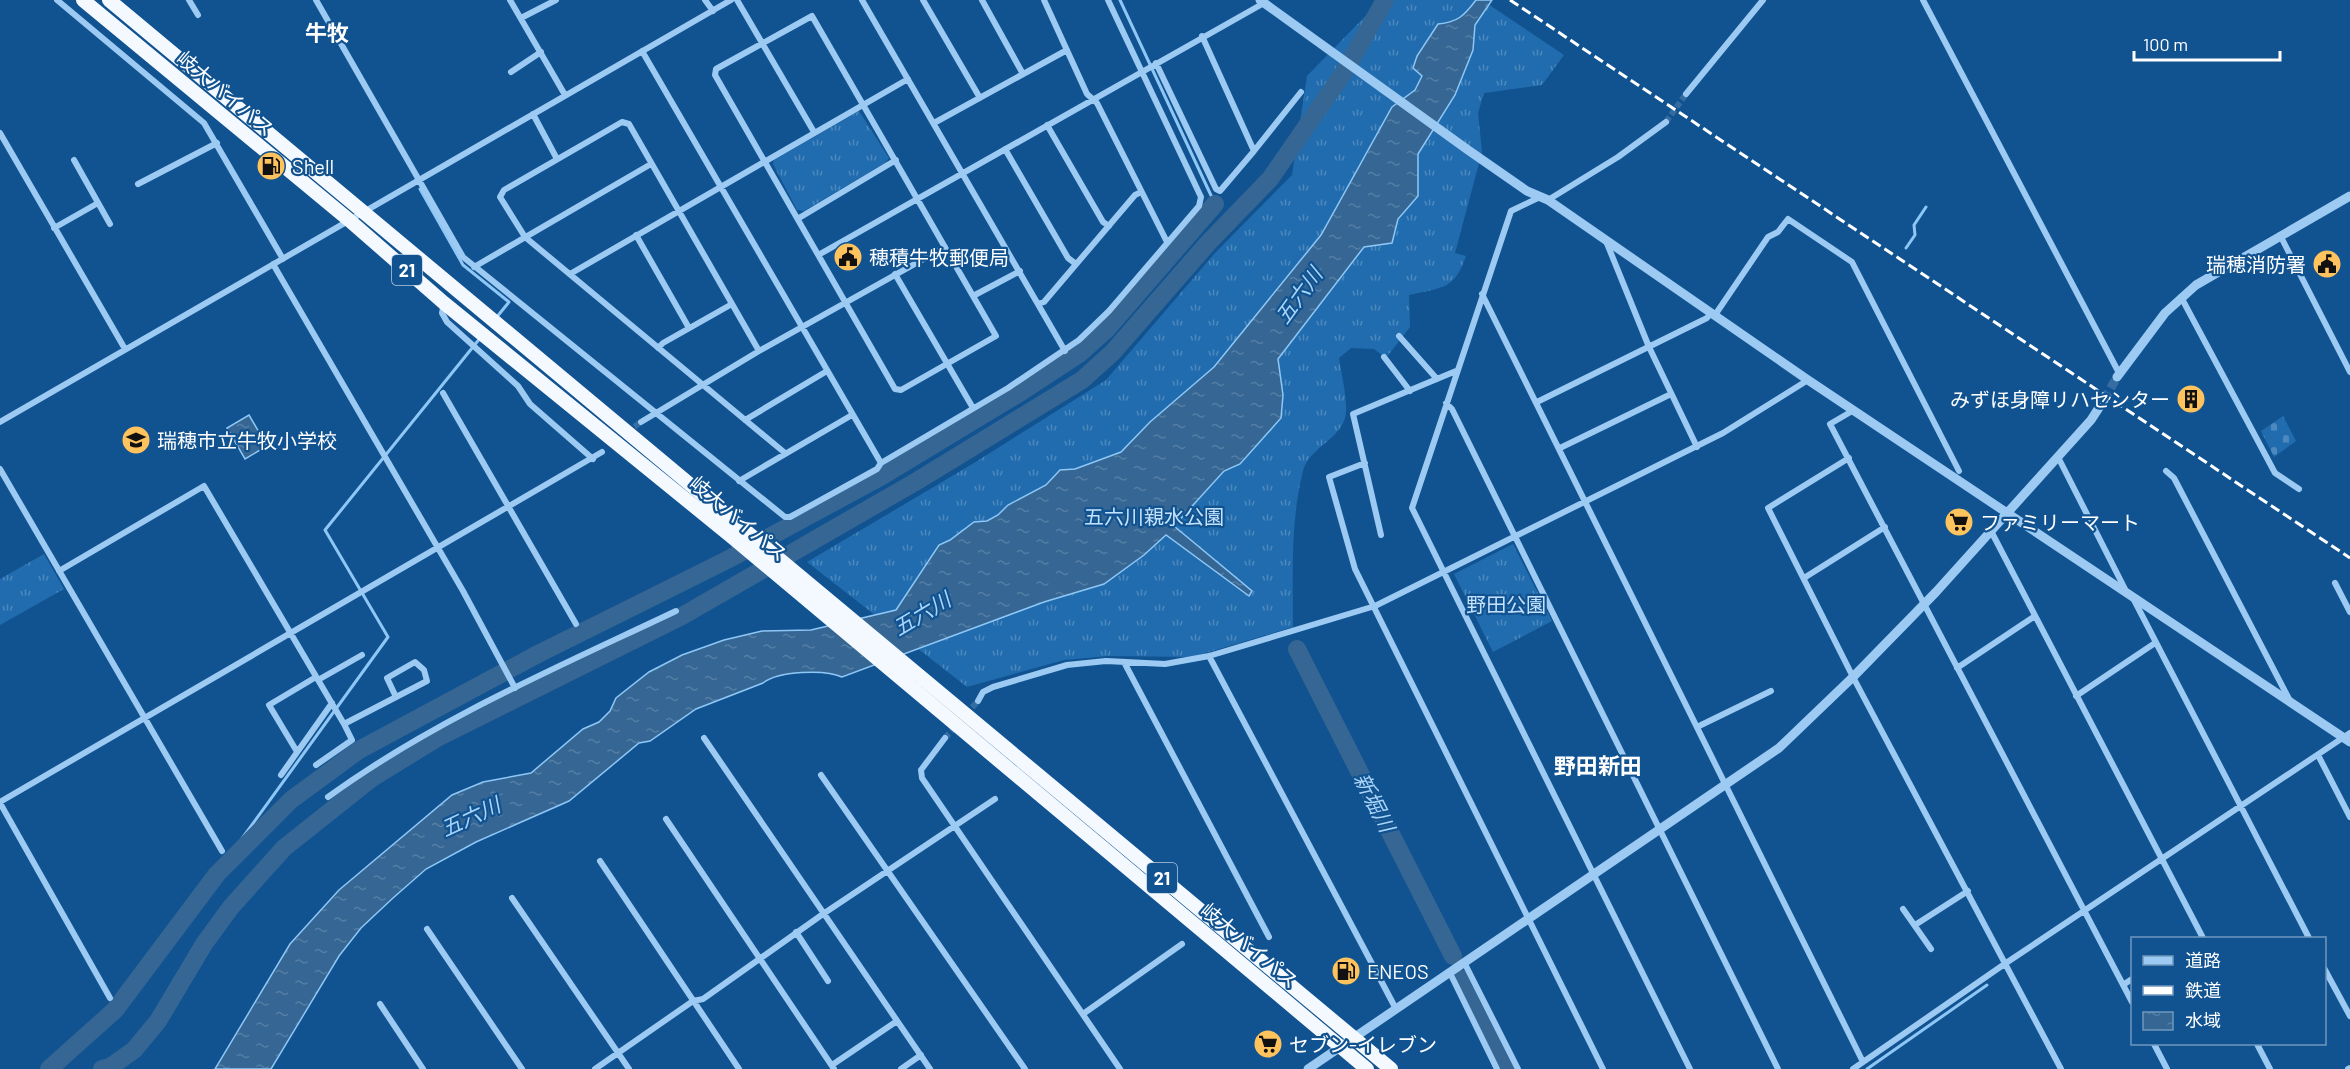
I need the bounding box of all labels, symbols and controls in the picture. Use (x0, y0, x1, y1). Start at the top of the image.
district label: 牛牧 (305, 19, 349, 45)
scale bar (2134, 24, 2280, 62)
text: 100 m (2143, 33, 2188, 55)
street label: 岐大バイパス (172, 45, 280, 141)
fuel station icon: Shell (255, 150, 287, 182)
place label: Shell (292, 154, 334, 178)
public building icon: 穂積牛牧郵便局 (832, 241, 864, 273)
place label: 穂積牛牧郵便局 (869, 245, 1009, 269)
public building icon: 瑞穂消防署 (2311, 248, 2343, 280)
place label: 瑞穂消防署 (2206, 252, 2306, 276)
road number: 21 (392, 255, 422, 285)
water label: 五六川 (1269, 261, 1328, 328)
building icon: みずほ身障リハセンター (2175, 383, 2207, 415)
place label: みずほ身障リハセンター (1950, 387, 2170, 411)
school or university icon: 瑞穂市立牛牧小学校 (120, 424, 152, 456)
place label: 瑞穂市立牛牧小学校 (157, 428, 337, 452)
street label: 岐大バイパス (685, 470, 793, 566)
park label: 五六川親水公園 (1084, 504, 1224, 528)
supermarket icon: ファミリーマート (1943, 506, 1975, 538)
place label: ファミリーマート (1980, 510, 2140, 534)
water label: 五六川 (888, 585, 956, 640)
park label: 野田公園 (1466, 592, 1546, 616)
district label: 野田新田 (1554, 752, 1642, 778)
water label: 新堀川 (1350, 768, 1401, 838)
water label: 五六川 (436, 791, 506, 841)
road number: 21 (1147, 863, 1177, 893)
street label: 岐大バイパス (1196, 897, 1304, 993)
legend (2131, 937, 2326, 1045)
text: 道路 (2185, 949, 2221, 971)
fuel station icon: ENEOS (1330, 955, 1362, 987)
place label: ENEOS (1367, 959, 1429, 983)
text: 鉄道 (2185, 979, 2221, 1001)
text: 水域 (2185, 1009, 2221, 1031)
supermarket icon: セブン-イレブン (1252, 1028, 1284, 1060)
place label: セブン-イレブン (1289, 1032, 1437, 1056)

